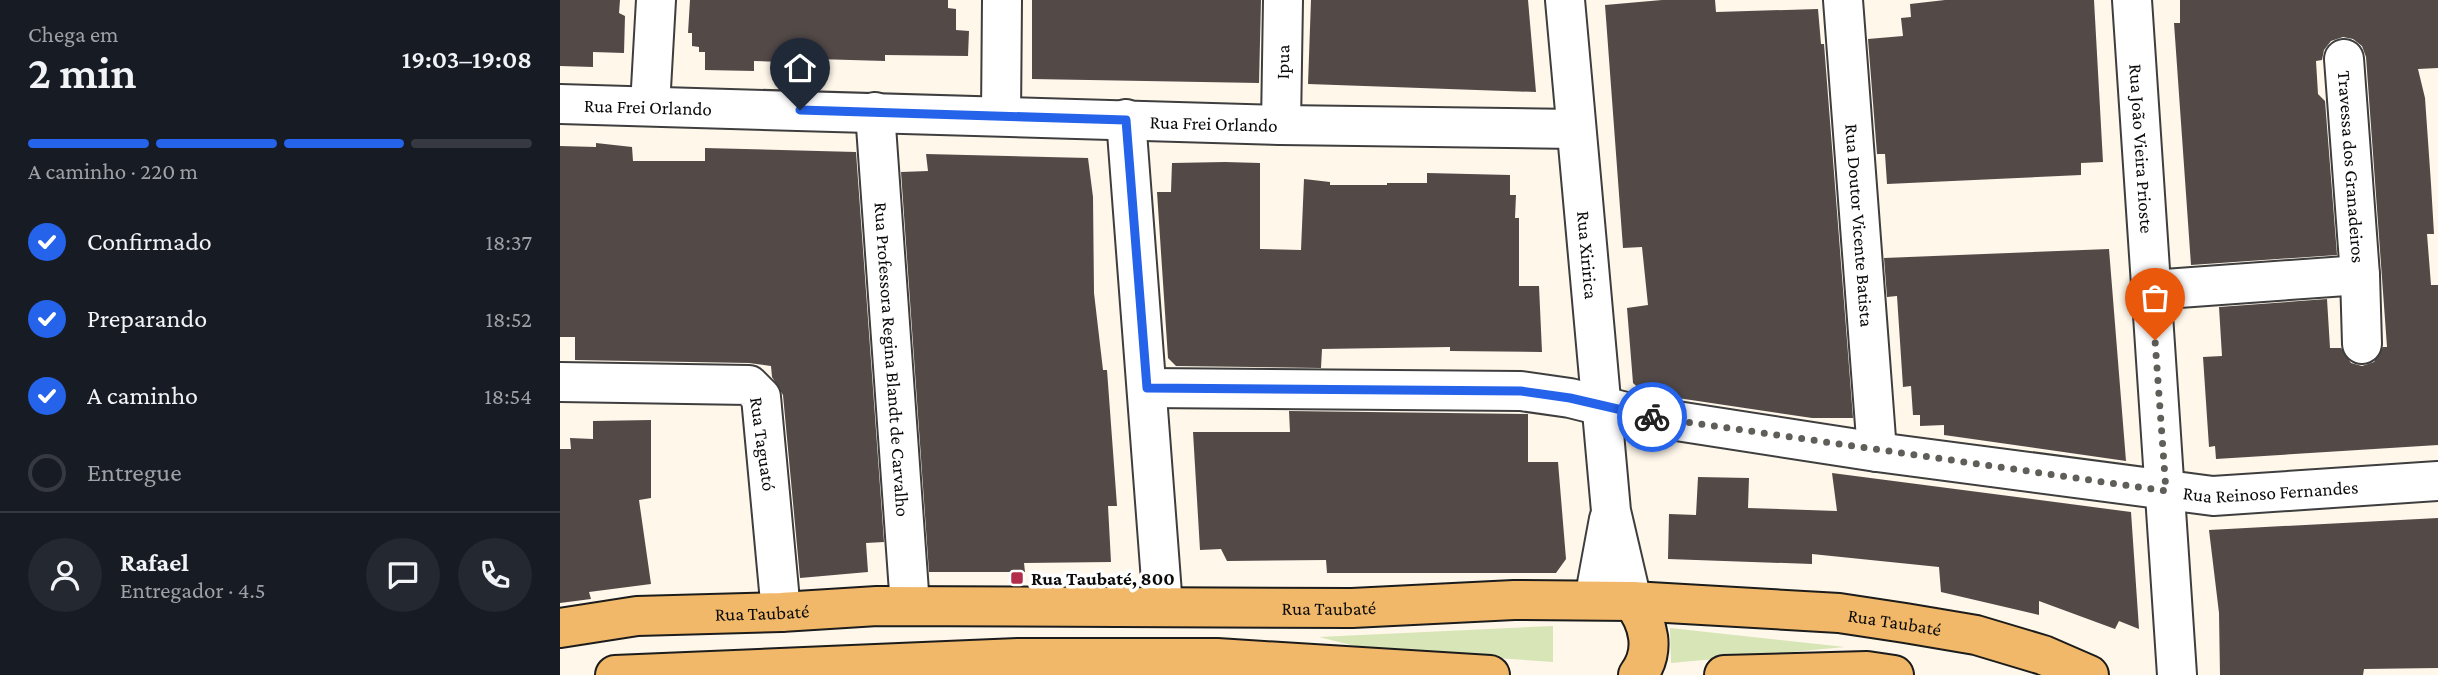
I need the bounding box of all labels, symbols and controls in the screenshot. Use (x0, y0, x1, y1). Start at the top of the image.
text: Chega em (28, 21, 119, 47)
pin (770, 38, 830, 110)
street label: Ipua (1271, 44, 1293, 79)
text: 19:03–19:08 (402, 45, 532, 74)
text: 2 min (28, 47, 136, 98)
icon: home (781, 49, 819, 87)
street label: Rua João Vieira Prioste (2126, 63, 2158, 234)
street label: Travessa dos Granadeiros (2334, 70, 2370, 264)
street label: Rua Frei Orlando (584, 94, 712, 119)
street label: Rua Frei Orlando (1149, 111, 1278, 135)
street label: Rua Doutor Vicente Batista (1842, 123, 1878, 328)
text: A caminho · 220 m (28, 158, 198, 184)
street label: Rua Professora Regina Blandt de Carvalho (871, 201, 914, 518)
street label: Rua Xiririca (1574, 210, 1602, 300)
icon: check (28, 223, 66, 261)
text: Confirmado (87, 227, 212, 256)
text: 18:37 (485, 229, 532, 255)
pin (2125, 268, 2185, 340)
icon: bag (2136, 279, 2174, 317)
icon: check (28, 300, 66, 338)
text: Preparando (87, 304, 207, 333)
text: 18:52 (485, 306, 532, 332)
icon: check (28, 377, 66, 415)
text: A caminho (87, 381, 198, 410)
courier (1617, 382, 1687, 452)
text: 18:54 (484, 383, 532, 409)
street label: Rua Taguató (746, 396, 780, 492)
icon: bike (1633, 398, 1671, 436)
text: Entregue (87, 458, 182, 487)
street label: Rua Reinoso Fernandes (2182, 476, 2359, 507)
button: person (28, 538, 102, 612)
button: chat (366, 538, 440, 612)
button: phone (458, 538, 532, 612)
text: Rafael (120, 548, 189, 577)
place label: Rua Taubaté, 800 (1031, 568, 1175, 589)
marker: Rua Taubaté, 800 (1009, 570, 1025, 586)
text: Entregador · 4.5 (120, 577, 266, 603)
street label: Rua Taubaté (1282, 596, 1377, 619)
street label: Rua Taubaté (715, 600, 810, 624)
street label: Rua Taubaté (1846, 604, 1943, 639)

